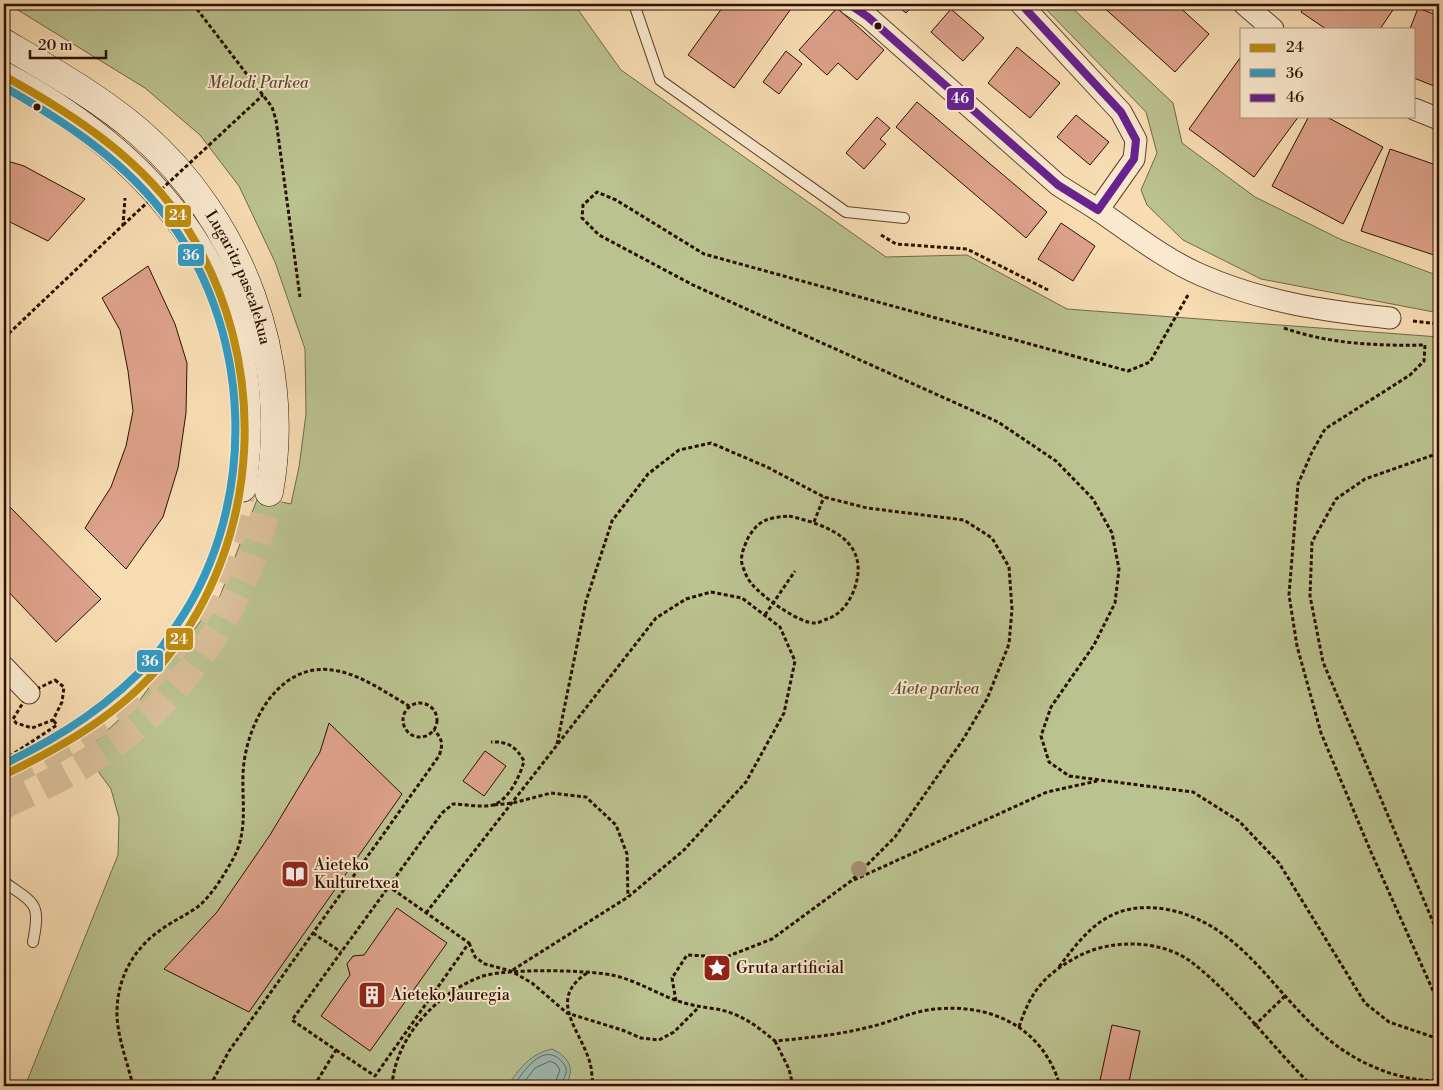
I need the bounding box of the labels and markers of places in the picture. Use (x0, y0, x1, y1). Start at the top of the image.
unlabelled marker (873, 21, 883, 31)
unlabelled marker (32, 102, 42, 112)
place label: Aieteko Kulturetxea (313, 855, 400, 893)
library icon: Aieteko Kulturetxea (280, 859, 310, 889)
place icon: Gruta artificial (702, 953, 732, 983)
place label: Gruta artificial (736, 958, 844, 978)
building icon: Aieteko Jauregia (357, 980, 387, 1010)
place label: Aieteko Jauregia (390, 985, 511, 1005)

